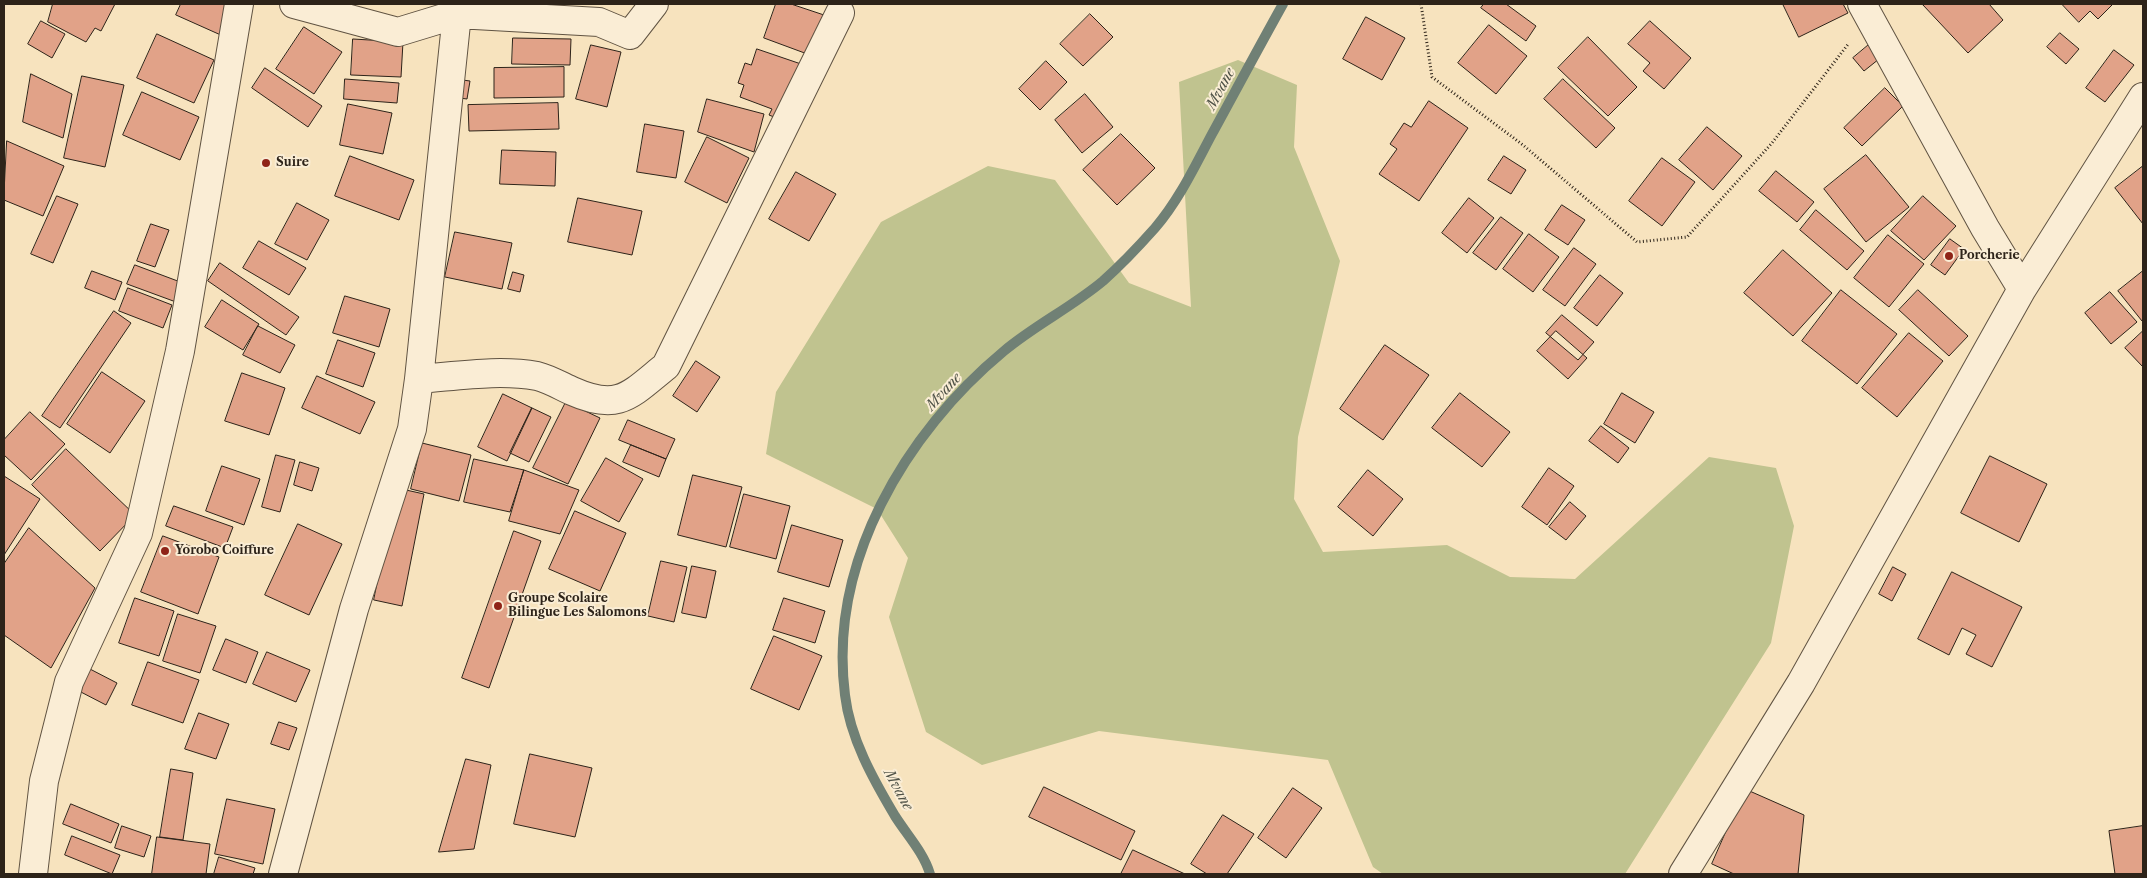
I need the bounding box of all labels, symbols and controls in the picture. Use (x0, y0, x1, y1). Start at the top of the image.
water label: Mvane (1203, 65, 1239, 113)
place label: Suire (276, 156, 309, 170)
marker: Suire (260, 157, 272, 169)
place label: Porcherie (1959, 249, 2020, 263)
marker: Porcherie (1943, 250, 1955, 262)
water label: Mvane (923, 370, 965, 414)
place label: Yorobo Coiffure (175, 544, 274, 558)
marker: Yorobo Coiffure (159, 545, 171, 557)
place label: Groupe Scolaire Bilingue Les Salomons (508, 592, 647, 620)
marker: Groupe Scolaire Bilingue Les Salomons (492, 600, 504, 612)
water label: Mvane (880, 766, 916, 814)

